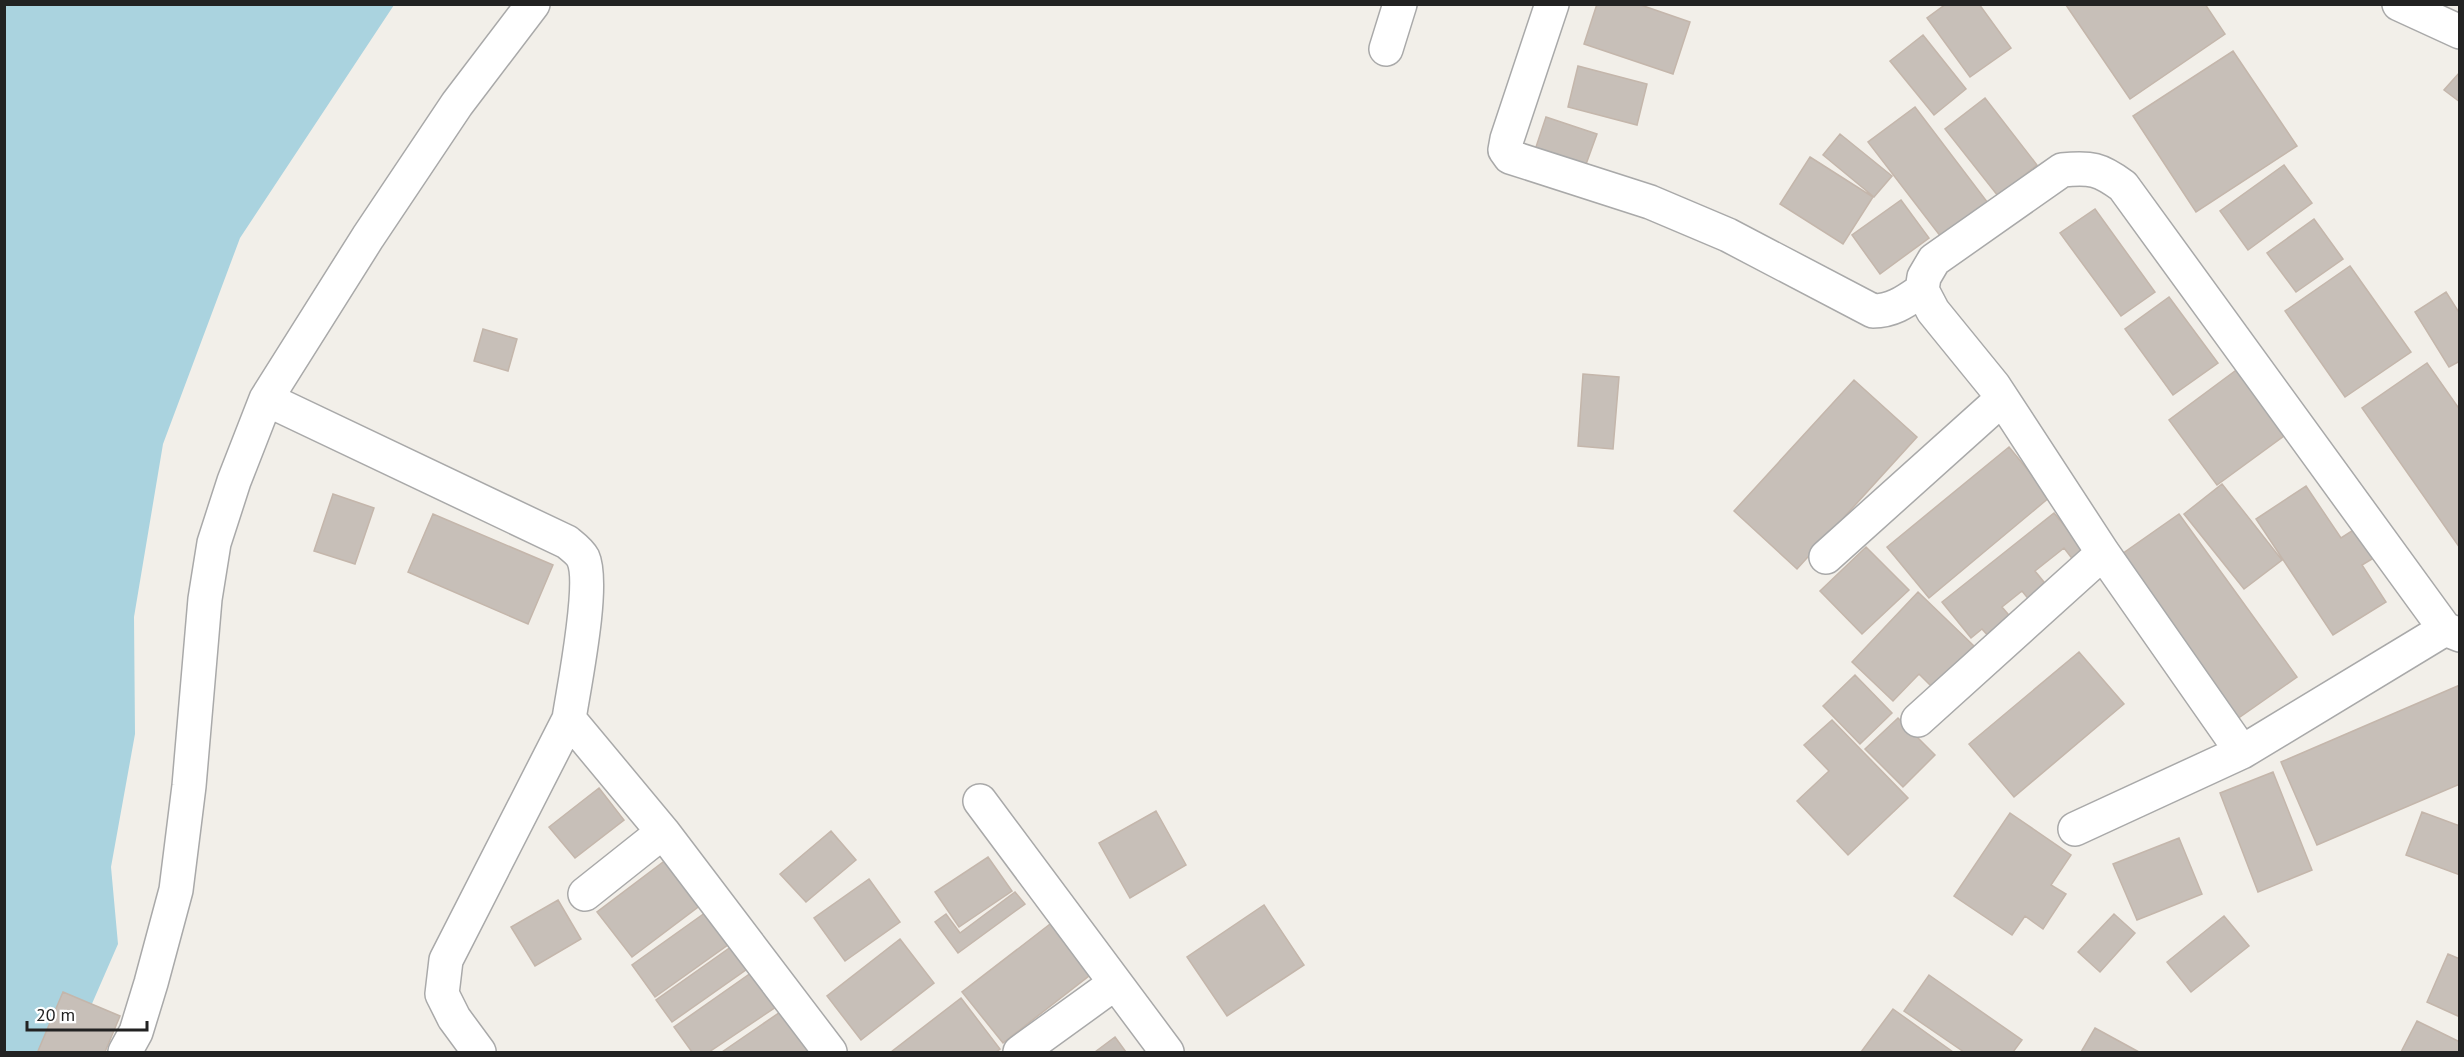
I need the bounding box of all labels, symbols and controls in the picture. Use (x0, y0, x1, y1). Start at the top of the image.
scale bar (27, 994, 147, 1032)
text: 20 m (36, 1003, 75, 1026)

